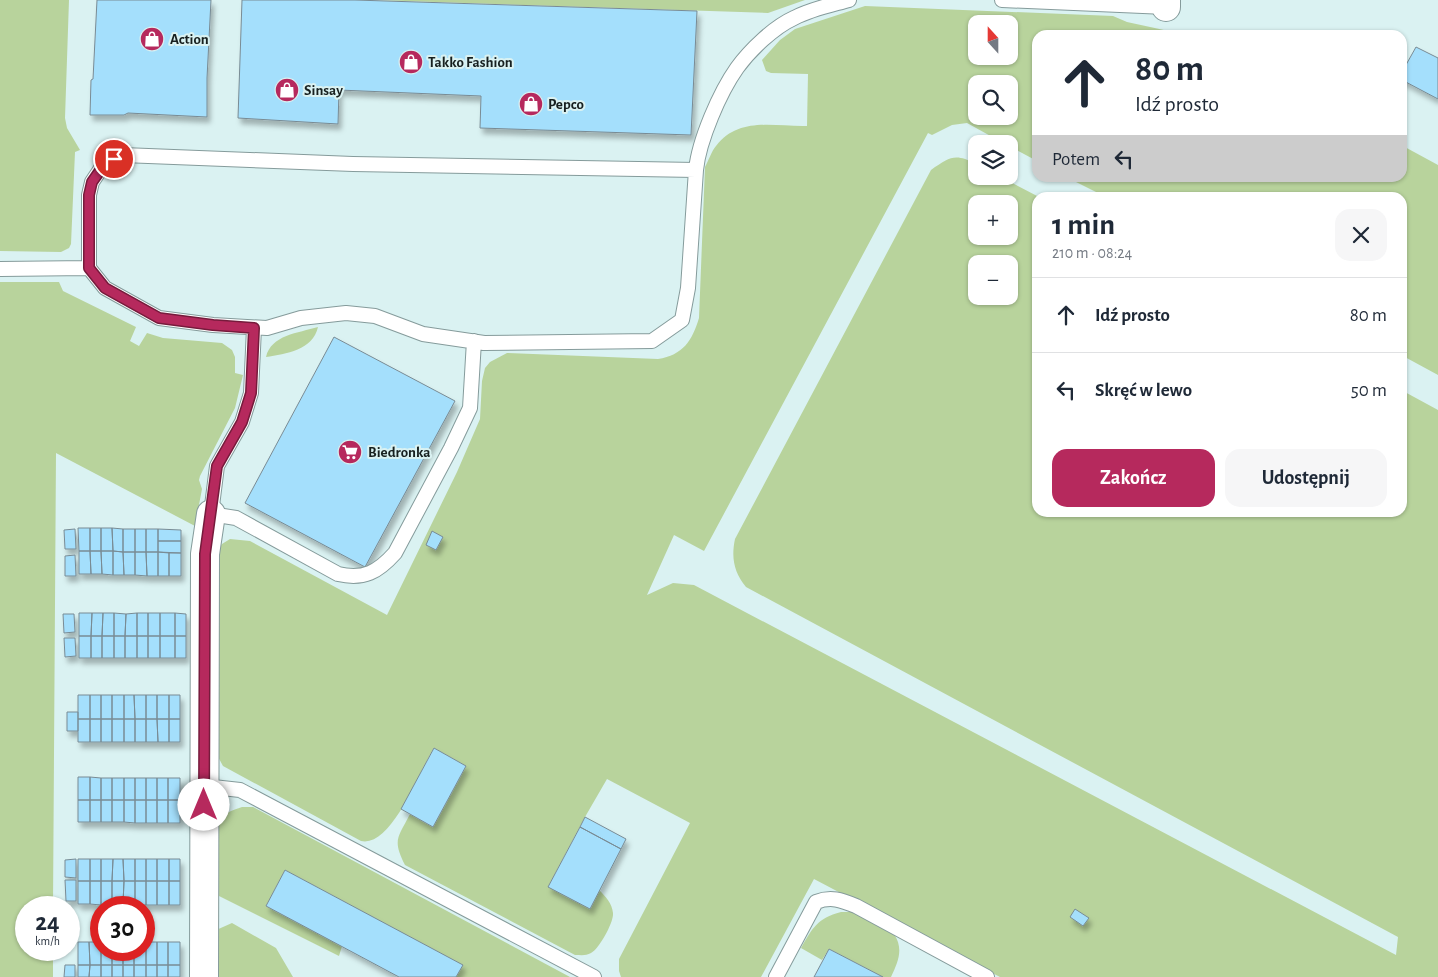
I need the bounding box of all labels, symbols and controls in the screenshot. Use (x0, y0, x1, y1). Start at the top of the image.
north arrow (968, 15, 1018, 65)
map controls (968, 15, 1018, 305)
shop icon: Action (139, 26, 165, 52)
place label: Action (170, 32, 209, 47)
shop icon: Takko Fashion (398, 49, 424, 75)
icon: ahead (1052, 50, 1117, 115)
text: 80 m (1135, 52, 1204, 87)
place label: Takko Fashion (428, 55, 513, 70)
button: search (968, 75, 1018, 125)
shop icon: Sinsay (274, 77, 300, 103)
place label: Sinsay (304, 83, 343, 98)
shop icon: Pepco (518, 91, 544, 117)
text: Idź prosto (1135, 93, 1219, 115)
place label: Pepco (548, 97, 584, 112)
button: layers (968, 135, 1018, 185)
pin (93, 138, 135, 180)
icon: arrive (100, 145, 128, 173)
icon: left (1110, 145, 1138, 173)
text: Potem (1052, 150, 1100, 169)
button: + (968, 195, 1018, 245)
button: close (1335, 209, 1387, 261)
text: 1 min (1052, 210, 1115, 240)
text: 210 m · 08:24 (1052, 245, 1132, 261)
button: − (968, 255, 1018, 305)
icon: ahead (1052, 301, 1080, 329)
text: Idź prosto (1095, 306, 1170, 325)
text: 80 m (1350, 306, 1387, 325)
icon: left (1052, 376, 1080, 404)
text: Skręć w lewo (1095, 381, 1192, 400)
text: 50 m (1351, 381, 1387, 400)
supermarket icon: Biedronka (337, 439, 363, 465)
place label: Biedronka (368, 445, 430, 460)
button: Zakończ (1052, 449, 1215, 507)
button: Udostępnij (1225, 449, 1387, 507)
position arrow (177, 778, 229, 830)
speed limit sign: 30 (90, 896, 155, 961)
text: 24 (35, 910, 60, 935)
text: km/h (35, 935, 60, 947)

